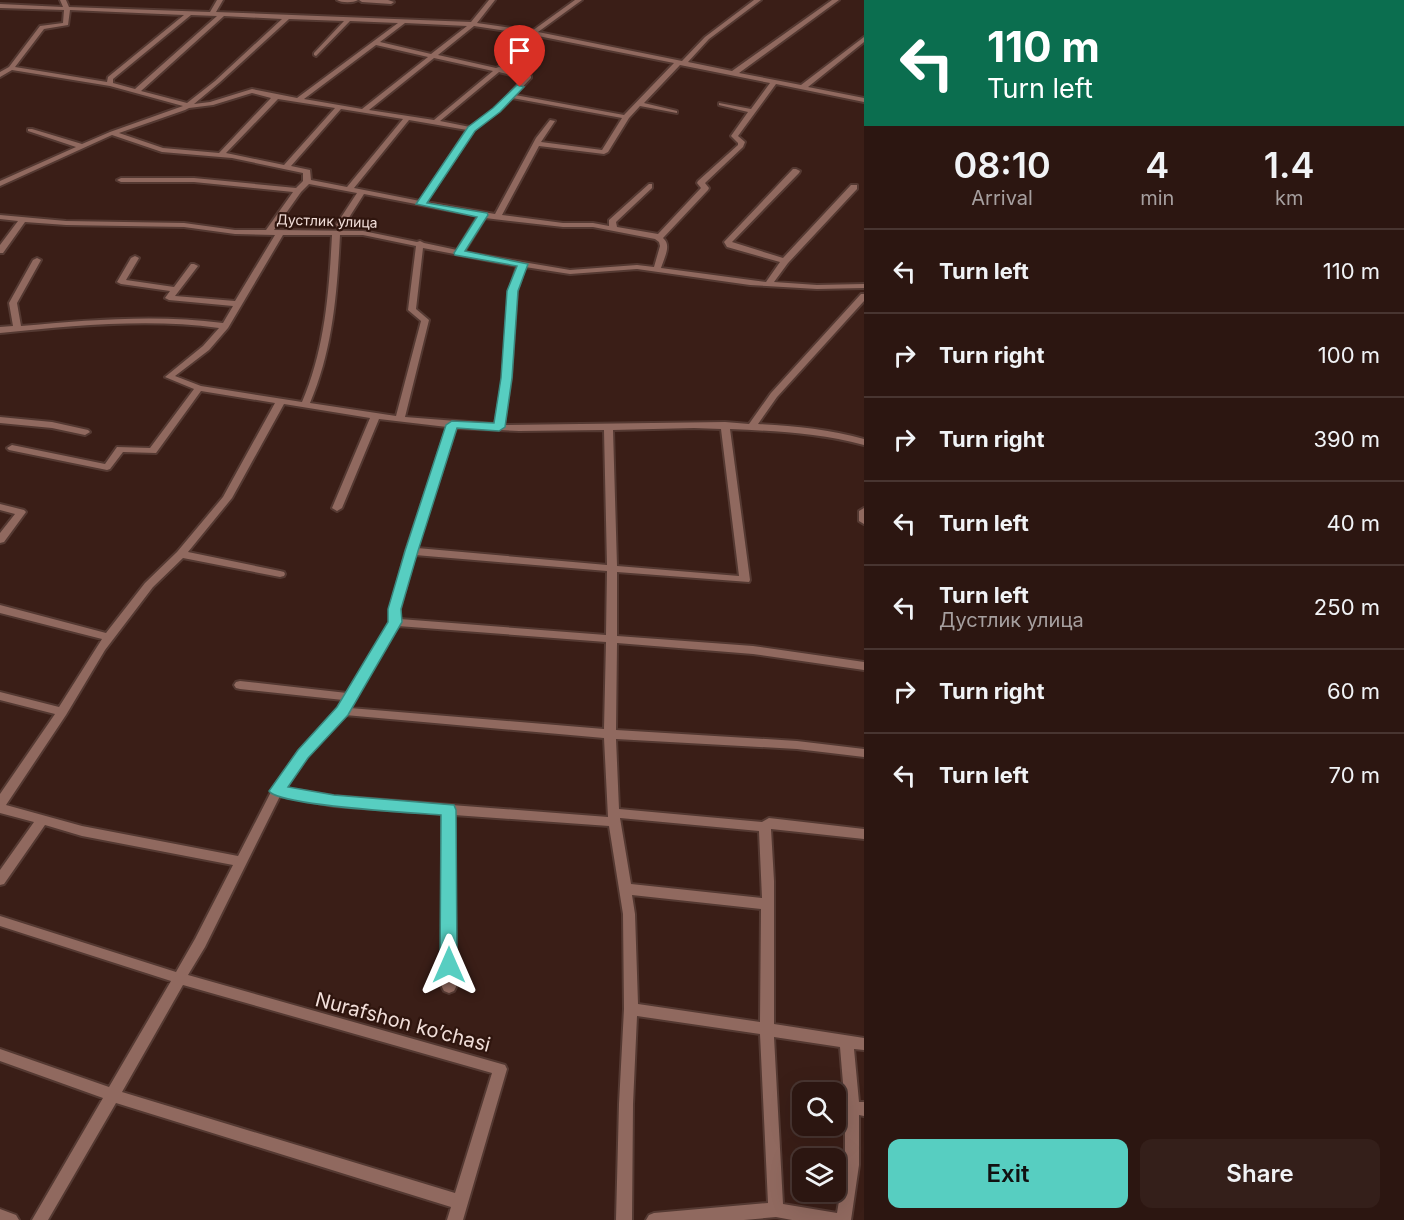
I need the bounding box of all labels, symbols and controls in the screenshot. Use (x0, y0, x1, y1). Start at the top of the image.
text: 110 m (987, 21, 1100, 72)
icon: left (888, 24, 966, 102)
pin (494, 25, 545, 87)
icon: arrive (503, 34, 536, 67)
text: Turn left (987, 72, 1093, 105)
text: 08:10 (953, 143, 1051, 187)
text: 4 (1145, 143, 1169, 187)
text: 1.4 (1264, 143, 1315, 187)
text: Arrival (971, 186, 1033, 210)
text: min (1140, 186, 1174, 210)
text: km (1275, 186, 1303, 210)
street label: Дустлик улица (276, 210, 378, 231)
icon: left (888, 255, 921, 288)
text: Turn left (939, 258, 1029, 284)
text: 110 m (1323, 258, 1380, 284)
icon: right (888, 339, 921, 372)
text: Turn right (939, 342, 1045, 368)
text: 100 m (1318, 342, 1380, 368)
icon: right (888, 423, 921, 456)
text: Turn right (939, 426, 1045, 452)
text: 390 m (1313, 426, 1380, 452)
icon: left (888, 507, 921, 540)
text: Turn left (939, 510, 1029, 536)
text: 40 m (1326, 510, 1380, 536)
text: Turn left (939, 582, 1029, 608)
icon: left (888, 591, 921, 624)
text: 250 m (1314, 594, 1380, 620)
text: Дустлик улица (939, 608, 1084, 632)
icon: right (888, 675, 921, 708)
text: Turn right (939, 678, 1045, 704)
text: 60 m (1327, 678, 1380, 704)
icon: left (888, 759, 921, 792)
text: Turn left (939, 762, 1029, 788)
text: 70 m (1329, 762, 1380, 788)
position arrow (417, 933, 481, 997)
street label: Nurafshon ko’chasi (313, 987, 493, 1057)
map controls (792, 1082, 846, 1202)
button: search (792, 1082, 846, 1136)
button: Exit (888, 1139, 1128, 1208)
button: Share (1140, 1139, 1380, 1208)
button: layers (792, 1148, 846, 1202)

